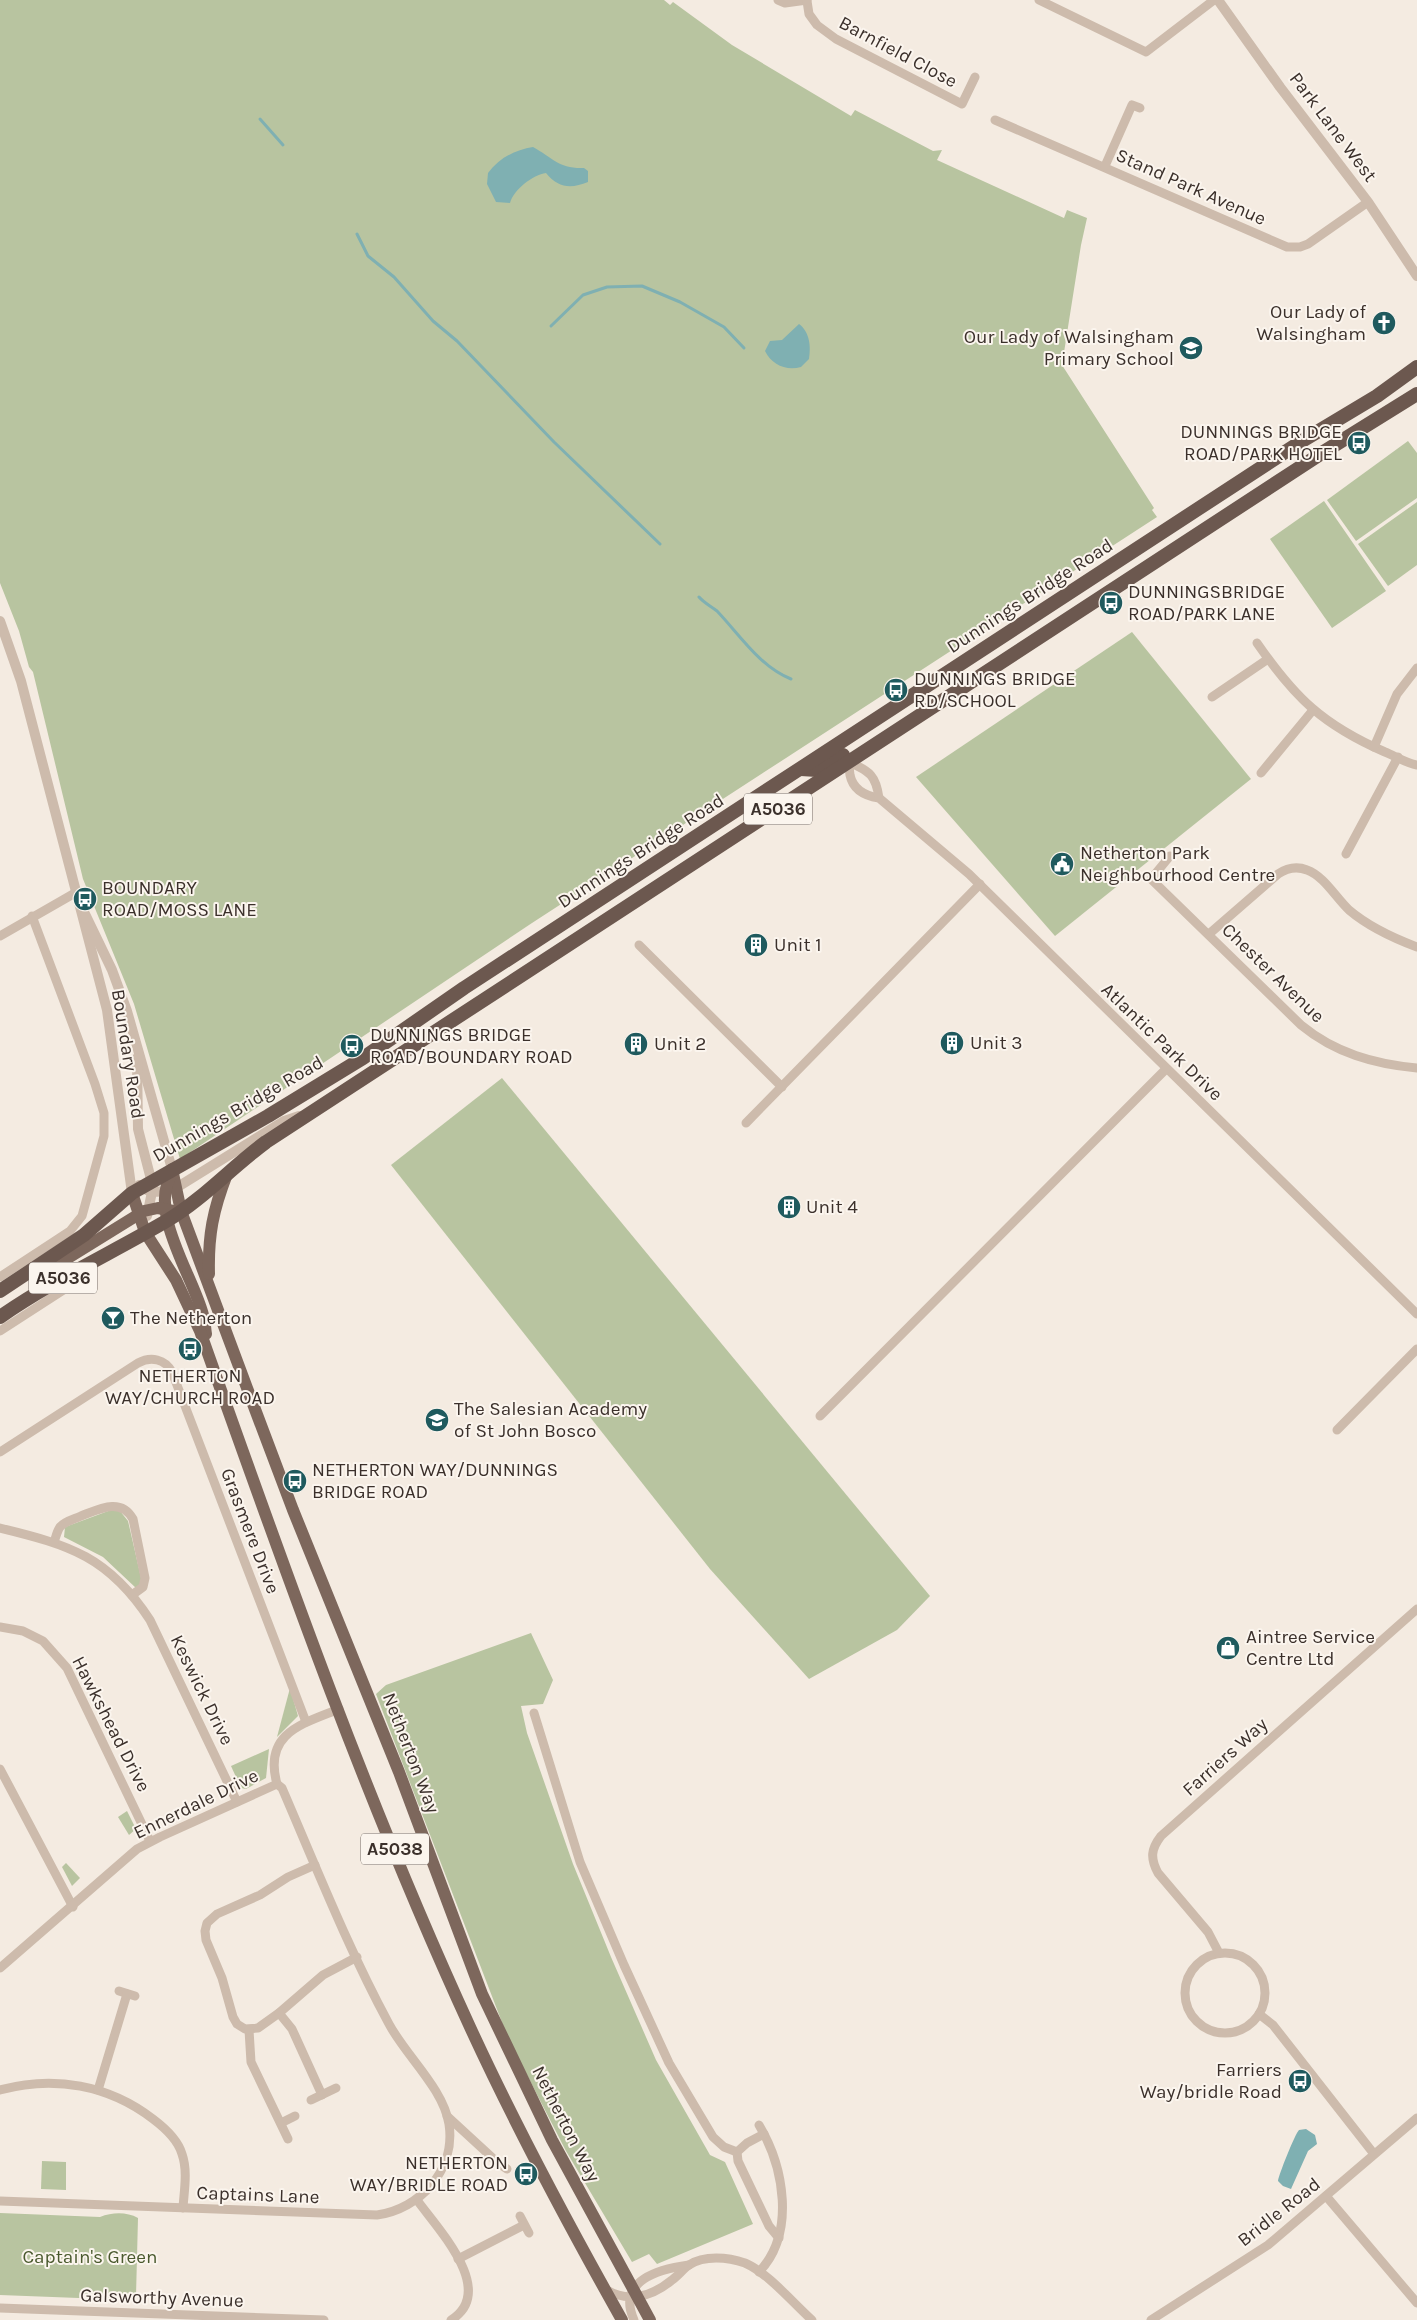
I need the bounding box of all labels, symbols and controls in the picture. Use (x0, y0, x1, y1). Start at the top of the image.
street label: Barnfield Close (835, 12, 961, 92)
street label: Park Lane West (1285, 68, 1381, 186)
street label: Stand Park Avenue (1113, 144, 1269, 230)
place label: Our Lady of Walsingham (1256, 301, 1366, 345)
church icon: Our Lady of Walsingham (1371, 310, 1397, 336)
place label: Our Lady of Walsingham Primary School (964, 326, 1174, 370)
school or university icon: Our Lady of Walsingham Primary School (1178, 335, 1204, 361)
place label: DUNNINGS BRIDGE ROAD/PARK HOTEL (1180, 421, 1342, 465)
bus stop icon: DUNNINGS BRIDGE ROAD/PARK HOTEL (1346, 430, 1372, 456)
street label: Dunnings Bridge Road (943, 534, 1117, 658)
place label: DUNNINGSBRIDGE ROAD/PARK LANE (1128, 581, 1285, 625)
bus stop icon: DUNNINGSBRIDGE ROAD/PARK LANE (1098, 590, 1124, 616)
place label: DUNNINGS BRIDGE RD/SCHOOL (914, 668, 1076, 712)
bus stop icon: DUNNINGS BRIDGE RD/SCHOOL (883, 677, 909, 703)
street label: Dunnings Bridge Road (554, 789, 728, 913)
road number: A5036 (744, 794, 812, 824)
place label: Netherton Park Neighbourhood Centre (1080, 842, 1275, 886)
public building icon: Netherton Park Neighbourhood Centre (1049, 851, 1075, 877)
place label: BOUNDARY ROAD/MOSS LANE (102, 877, 257, 921)
bus stop icon: BOUNDARY ROAD/MOSS LANE (72, 886, 98, 912)
street label: Chester Avenue (1217, 919, 1329, 1027)
building icon: Unit 1 (743, 932, 769, 958)
place label: Unit 1 (774, 934, 821, 956)
street label: Atlantic Park Drive (1097, 979, 1227, 1105)
street label: Boundary Road (107, 988, 149, 1120)
place label: DUNNINGS BRIDGE ROAD/BOUNDARY ROAD (370, 1024, 572, 1068)
building icon: Unit 3 (939, 1030, 965, 1056)
building icon: Unit 2 (623, 1031, 649, 1057)
place label: Unit 3 (970, 1032, 1022, 1054)
bus stop icon: DUNNINGS BRIDGE ROAD/BOUNDARY ROAD (339, 1033, 365, 1059)
place label: Unit 2 (654, 1033, 706, 1055)
street label: Dunnings Bridge Road (149, 1051, 327, 1167)
building icon: Unit 4 (776, 1194, 802, 1220)
place label: Unit 4 (806, 1196, 858, 1218)
road number: A5036 (29, 1262, 97, 1294)
bar icon: The Netherton (100, 1305, 126, 1331)
place label: The Netherton (130, 1307, 252, 1329)
bus stop icon: NETHERTON WAY/CHURCH ROAD (177, 1336, 203, 1362)
place label: NETHERTON WAY/CHURCH ROAD (105, 1365, 275, 1409)
place label: The Salesian Academy of St John Bosco (454, 1398, 647, 1442)
school or university icon: The Salesian Academy of St John Bosco (424, 1407, 450, 1433)
place label: NETHERTON WAY/DUNNINGS BRIDGE ROAD (312, 1459, 558, 1503)
street label: Grasmere Drive (216, 1465, 284, 1597)
bus stop icon: NETHERTON WAY/DUNNINGS BRIDGE ROAD (282, 1468, 308, 1494)
place label: Aintree Service Centre Ltd (1246, 1626, 1375, 1670)
street label: Keswick Drive (166, 1631, 238, 1749)
shop icon: Aintree Service Centre Ltd (1215, 1635, 1241, 1661)
street label: Hawkshead Drive (67, 1652, 155, 1796)
street label: Netherton Way (378, 1690, 444, 1816)
street label: Farriers Way (1178, 1713, 1272, 1801)
street label: Ennerdale Drive (130, 1764, 262, 1844)
road number: A5038 (361, 1834, 429, 1865)
place label: Farriers Way/bridle Road (1140, 2059, 1282, 2103)
street label: Netherton Way (527, 2062, 605, 2186)
bus stop icon: Farriers Way/bridle Road (1287, 2068, 1313, 2094)
place label: NETHERTON WAY/BRIDLE ROAD (350, 2152, 508, 2196)
bus stop icon: NETHERTON WAY/BRIDLE ROAD (513, 2161, 539, 2187)
street label: Bridle Road (1233, 2173, 1325, 2251)
street label: Captains Lane (196, 2182, 320, 2208)
park label: Captain's Green (22, 2246, 158, 2268)
street label: Galsworthy Avenue (80, 2284, 244, 2312)

